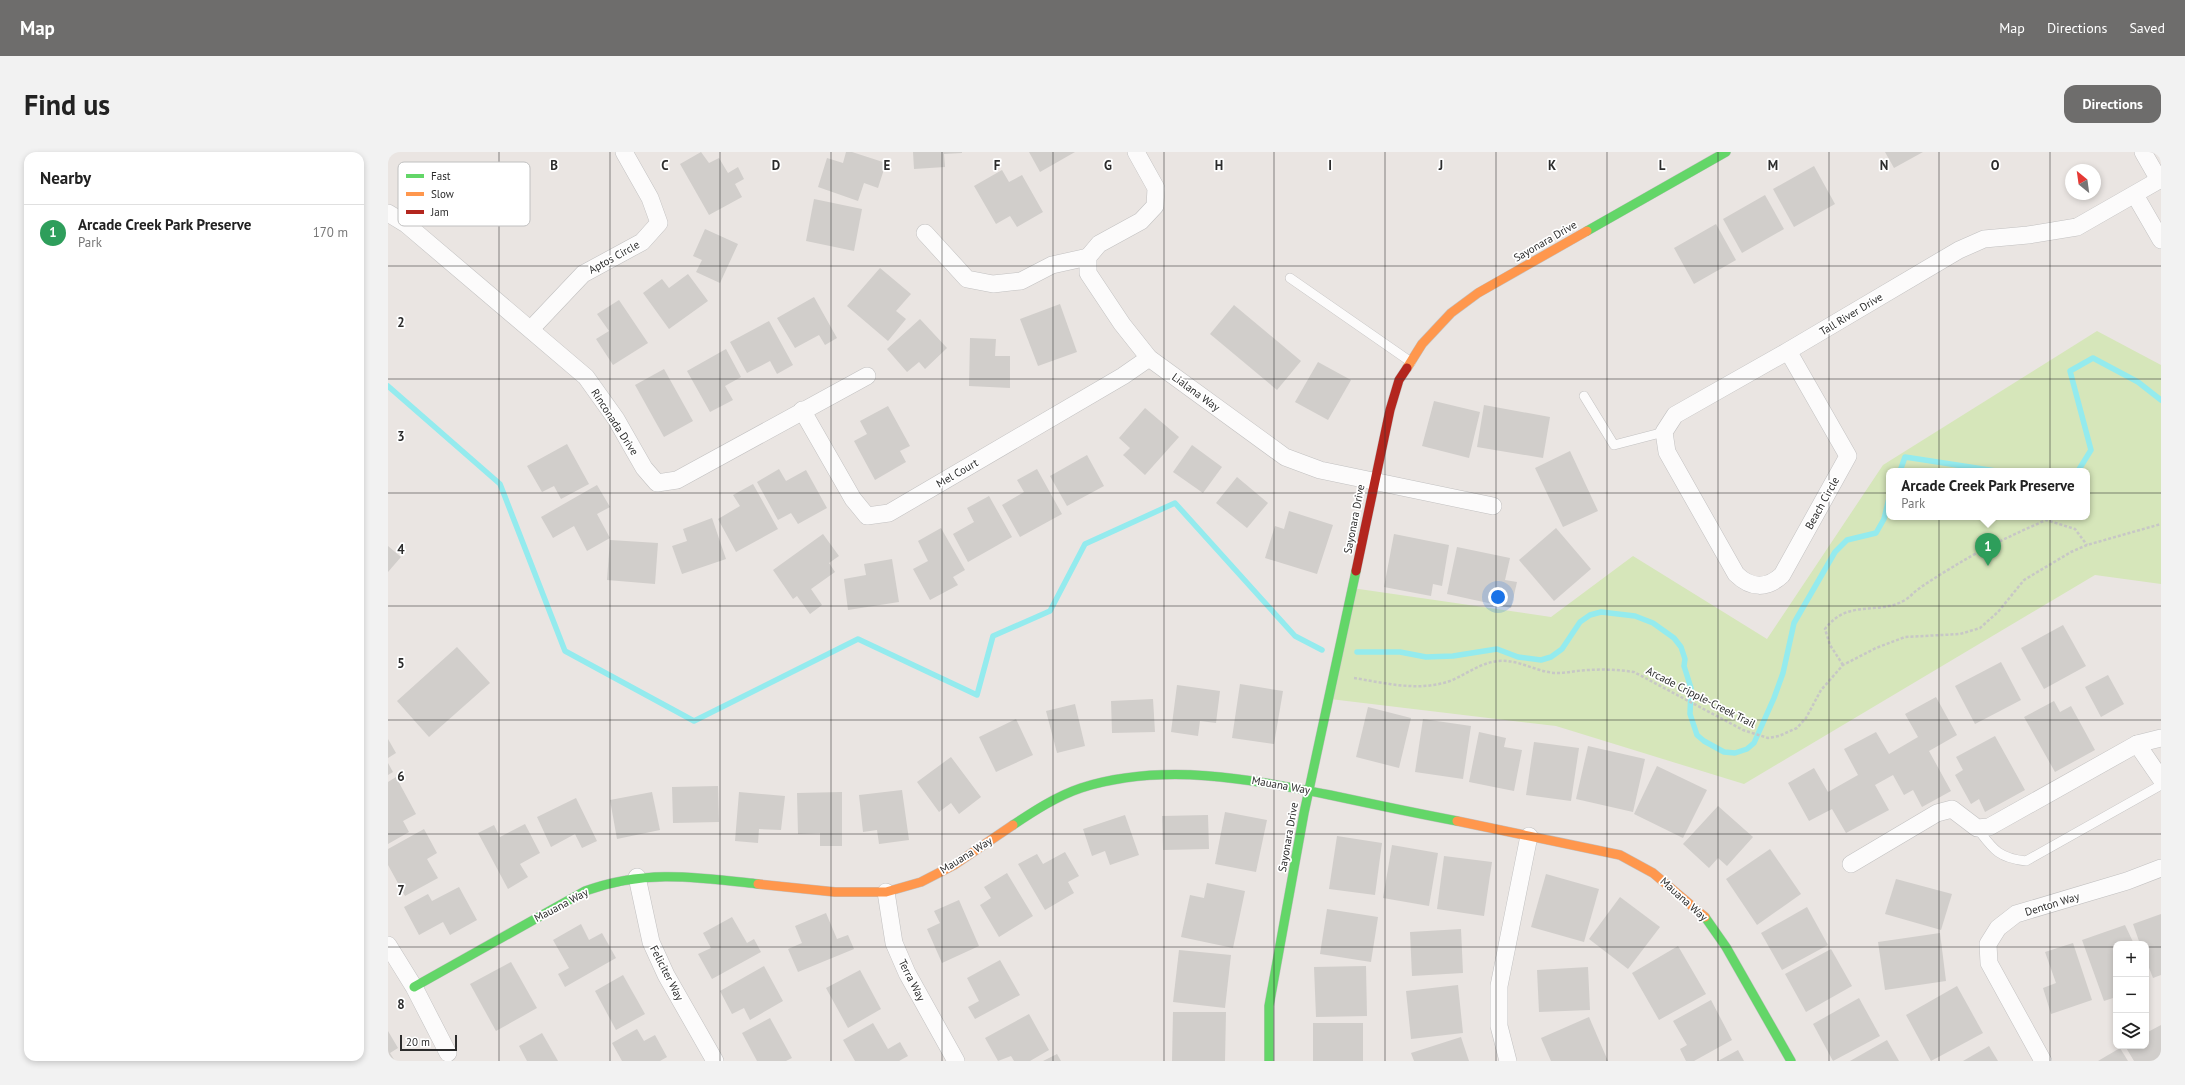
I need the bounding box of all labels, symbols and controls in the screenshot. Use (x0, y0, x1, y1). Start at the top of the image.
text: Map (20, 16, 55, 40)
text: Map (1999, 19, 2025, 37)
text: Directions (2047, 19, 2107, 37)
text: Saved (2129, 19, 2165, 37)
button: Directions (2064, 85, 2161, 123)
text: Find us (24, 86, 110, 123)
text: B (550, 157, 558, 174)
text: C (661, 157, 669, 174)
text: D (772, 157, 780, 174)
text: E (884, 157, 891, 174)
text: F (994, 157, 1001, 174)
text: G (1104, 157, 1112, 174)
text: H (1215, 157, 1223, 174)
text: I (1328, 157, 1332, 174)
text: J (1438, 157, 1443, 174)
text: K (1548, 157, 1556, 174)
text: L (1659, 157, 1666, 174)
text: M (1768, 157, 1778, 174)
text: N (1880, 157, 1888, 174)
text: O (1991, 157, 2000, 174)
legend (398, 162, 530, 226)
north arrow (2065, 164, 2101, 200)
text: Nearby (40, 167, 91, 189)
text: Fast (431, 169, 451, 183)
text: Slow (431, 187, 454, 201)
text: Jam (430, 205, 449, 219)
text: Arcade Creek Park Preserve (78, 215, 251, 234)
street label: Sayonara Drive (1511, 217, 1579, 265)
text: 1 (49, 224, 57, 241)
text: 170 m (313, 224, 348, 241)
text: Park (78, 234, 102, 251)
street label: Aptos Circle (586, 237, 642, 277)
street label: Tall River Drive (1817, 289, 1886, 338)
text: 2 (397, 314, 405, 331)
street label: Lialana Way (1169, 370, 1224, 415)
street label: Rinconada Drive (588, 386, 642, 458)
text: 3 (397, 428, 405, 445)
street label: Mel Court (934, 455, 981, 491)
popup (1886, 468, 2090, 520)
street label: Beach Circle (1802, 474, 1842, 532)
text: Arcade Creek Park Preserve (1901, 476, 2075, 495)
street label: Sayonara Drive (1340, 483, 1368, 555)
text: Park (1901, 495, 1925, 512)
pin: 1 (1975, 533, 2001, 566)
text: 4 (397, 541, 405, 558)
your location (1488, 587, 1508, 607)
text: 5 (397, 655, 405, 672)
street label: Arcade Cripple-Creek Trail (1644, 663, 1759, 731)
text: 6 (397, 768, 405, 785)
street label: Mauana Way (1251, 773, 1312, 797)
street label: Sayonara Drive (1275, 801, 1301, 873)
street label: Mauana Way (937, 833, 995, 877)
street label: Mauana Way (1657, 874, 1711, 925)
text: 7 (397, 882, 405, 899)
street label: Mauana Way (532, 885, 591, 925)
street label: Denton Way (2023, 889, 2082, 919)
map controls (2113, 941, 2149, 1049)
button: + (2113, 941, 2149, 977)
street label: Feliciter Way (647, 943, 687, 1004)
street label: Terra Way (896, 957, 929, 1004)
button: − (2113, 977, 2149, 1013)
text: 8 (397, 996, 405, 1013)
button: layers (2113, 1013, 2149, 1049)
scale bar (400, 1033, 457, 1052)
text: 20 m (406, 1035, 430, 1049)

